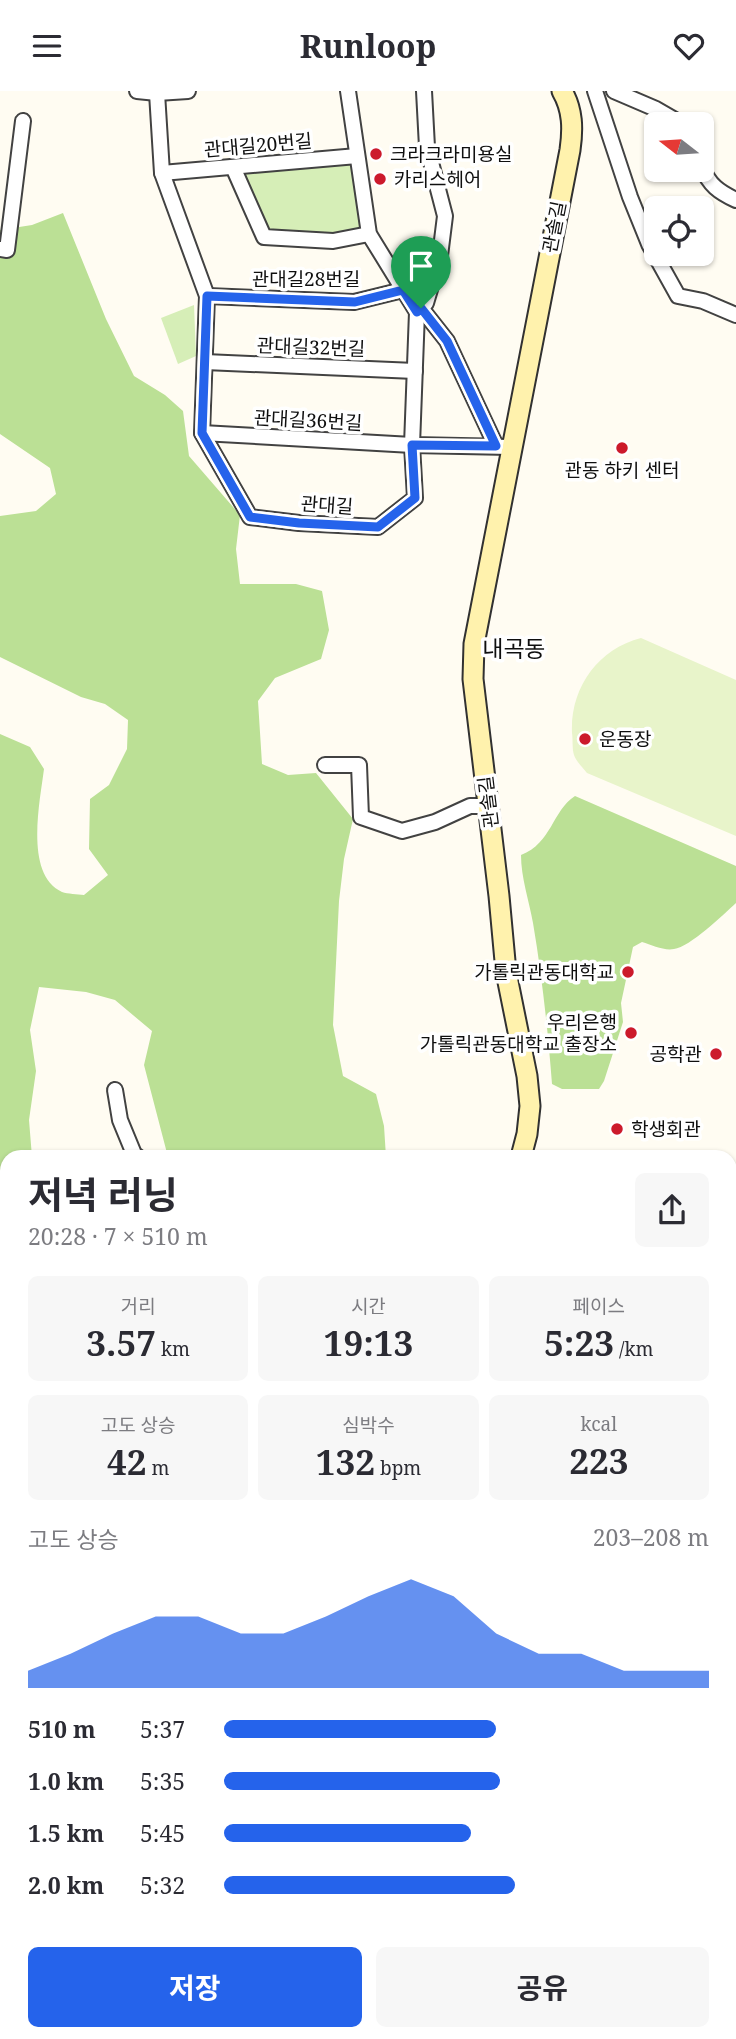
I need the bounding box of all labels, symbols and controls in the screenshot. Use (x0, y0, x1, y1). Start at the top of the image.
text: Runloop (300, 24, 436, 67)
icon: menu (28, 27, 66, 65)
icon: heart (670, 27, 708, 65)
north arrow (644, 112, 714, 182)
map controls (644, 112, 714, 266)
street label: 관대길20번길 (203, 127, 313, 163)
place label: 크라크라미용실 (390, 141, 512, 167)
marker: 크라크라미용실 (368, 146, 384, 162)
place label: 카리스헤어 (394, 166, 481, 192)
marker: 카리스헤어 (372, 171, 388, 187)
button: locate (644, 196, 714, 266)
street label: 관솔길 (536, 199, 572, 255)
pin (391, 236, 451, 308)
icon: arrive (402, 247, 440, 285)
street label: 관대길28번길 (252, 266, 360, 292)
street label: 관대길32번길 (256, 332, 366, 362)
street label: 관대길36번길 (253, 404, 363, 436)
marker: 관동 하키 센터 (614, 440, 630, 456)
place label: 관동 하키 센터 (565, 457, 679, 483)
street label: 관대길 (300, 490, 354, 520)
district label: 내곡동 (482, 632, 546, 664)
place label: 운동장 (599, 726, 651, 752)
marker: 운동장 (577, 731, 593, 747)
street label: 관솔길 (472, 774, 504, 830)
place label: 가톨릭관동대학교 (474, 959, 614, 985)
marker: 가톨릭관동대학교 (620, 964, 636, 980)
place label: 우리은행 가톨릭관동대학교 출장소 (420, 1009, 617, 1057)
marker: 우리은행 가톨릭관동대학교 출장소 (623, 1025, 639, 1041)
place label: 공학관 (650, 1041, 702, 1067)
marker: 공학관 (708, 1046, 724, 1062)
place label: 학생회관 (631, 1116, 701, 1142)
marker: 학생회관 (609, 1121, 625, 1137)
text: 저녁 러닝 (28, 1168, 178, 1220)
button: share (635, 1173, 709, 1247)
text: 20:28 · 7 × 510 m (28, 1220, 208, 1252)
text: 거리 (121, 1293, 156, 1319)
text: 시간 (351, 1293, 386, 1319)
text: 페이스 (573, 1293, 625, 1319)
text: 3.57 (86, 1319, 156, 1366)
text: 19:13 (324, 1319, 413, 1366)
text: 5:23 (544, 1319, 614, 1366)
text: km (156, 1336, 190, 1362)
text: /km (614, 1336, 654, 1362)
text: kcal (580, 1411, 617, 1437)
text: 고도 상승 (101, 1412, 176, 1438)
text: 심박수 (342, 1412, 395, 1438)
text: 223 (569, 1437, 628, 1484)
text: 42 (107, 1438, 146, 1485)
text: 132 (316, 1438, 375, 1485)
text: m (146, 1455, 169, 1481)
text: bpm (375, 1455, 421, 1481)
text: 203–208 m (593, 1521, 709, 1553)
text: 고도 상승 (28, 1523, 119, 1555)
text: 510 m (28, 1713, 96, 1745)
text: 5:37 (140, 1713, 185, 1745)
text: 1.0 km (28, 1765, 104, 1797)
text: 5:35 (140, 1765, 185, 1797)
text: 1.5 km (28, 1817, 104, 1849)
text: 5:45 (140, 1817, 185, 1849)
text: 2.0 km (28, 1869, 104, 1901)
text: 5:32 (140, 1869, 185, 1901)
button: 저장 (28, 1947, 362, 2027)
button: 공유 (376, 1947, 709, 2027)

